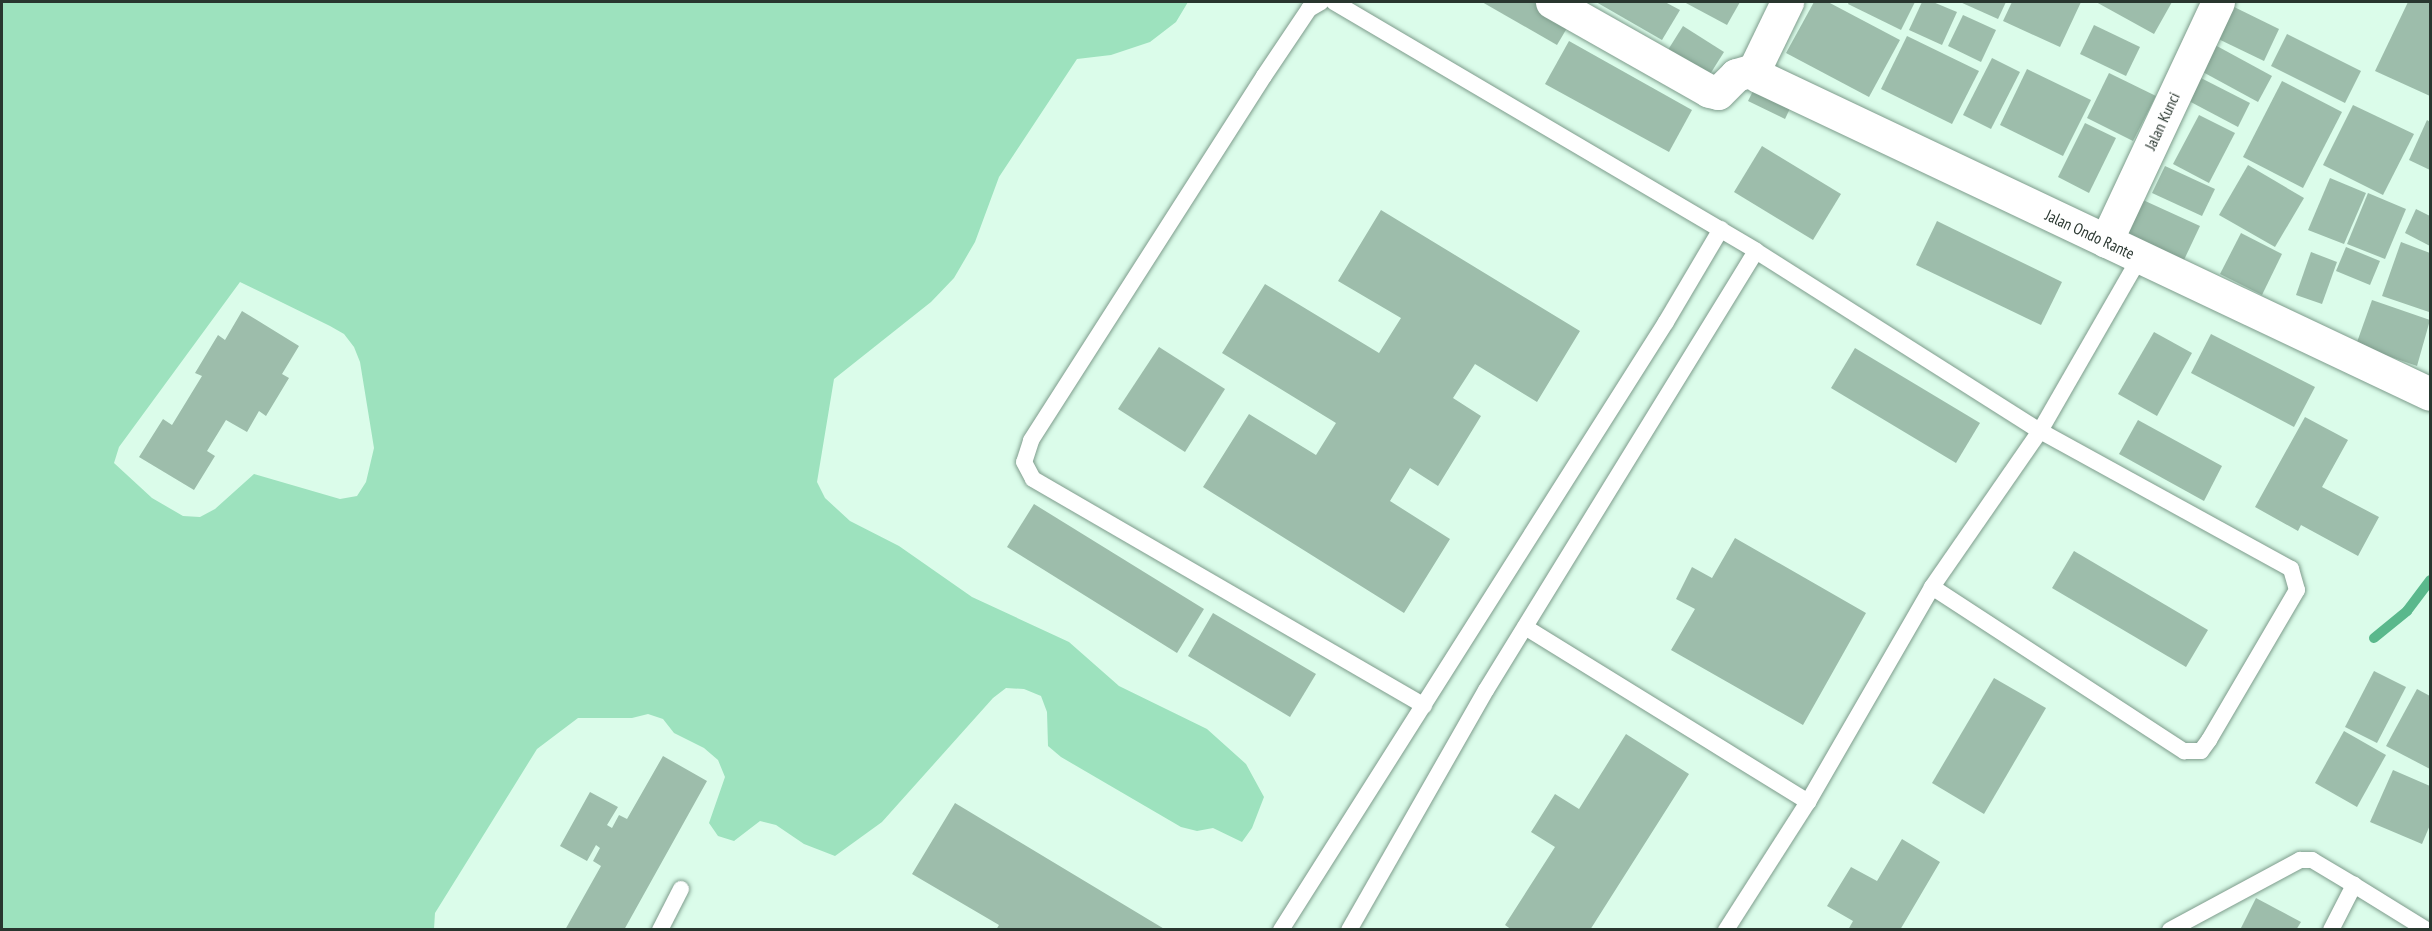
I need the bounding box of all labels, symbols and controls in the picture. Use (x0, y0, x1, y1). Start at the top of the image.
street label: Jalan Kunci (2140, 89, 2184, 153)
street label: Jalan Ondo Rante (2043, 205, 2137, 263)

